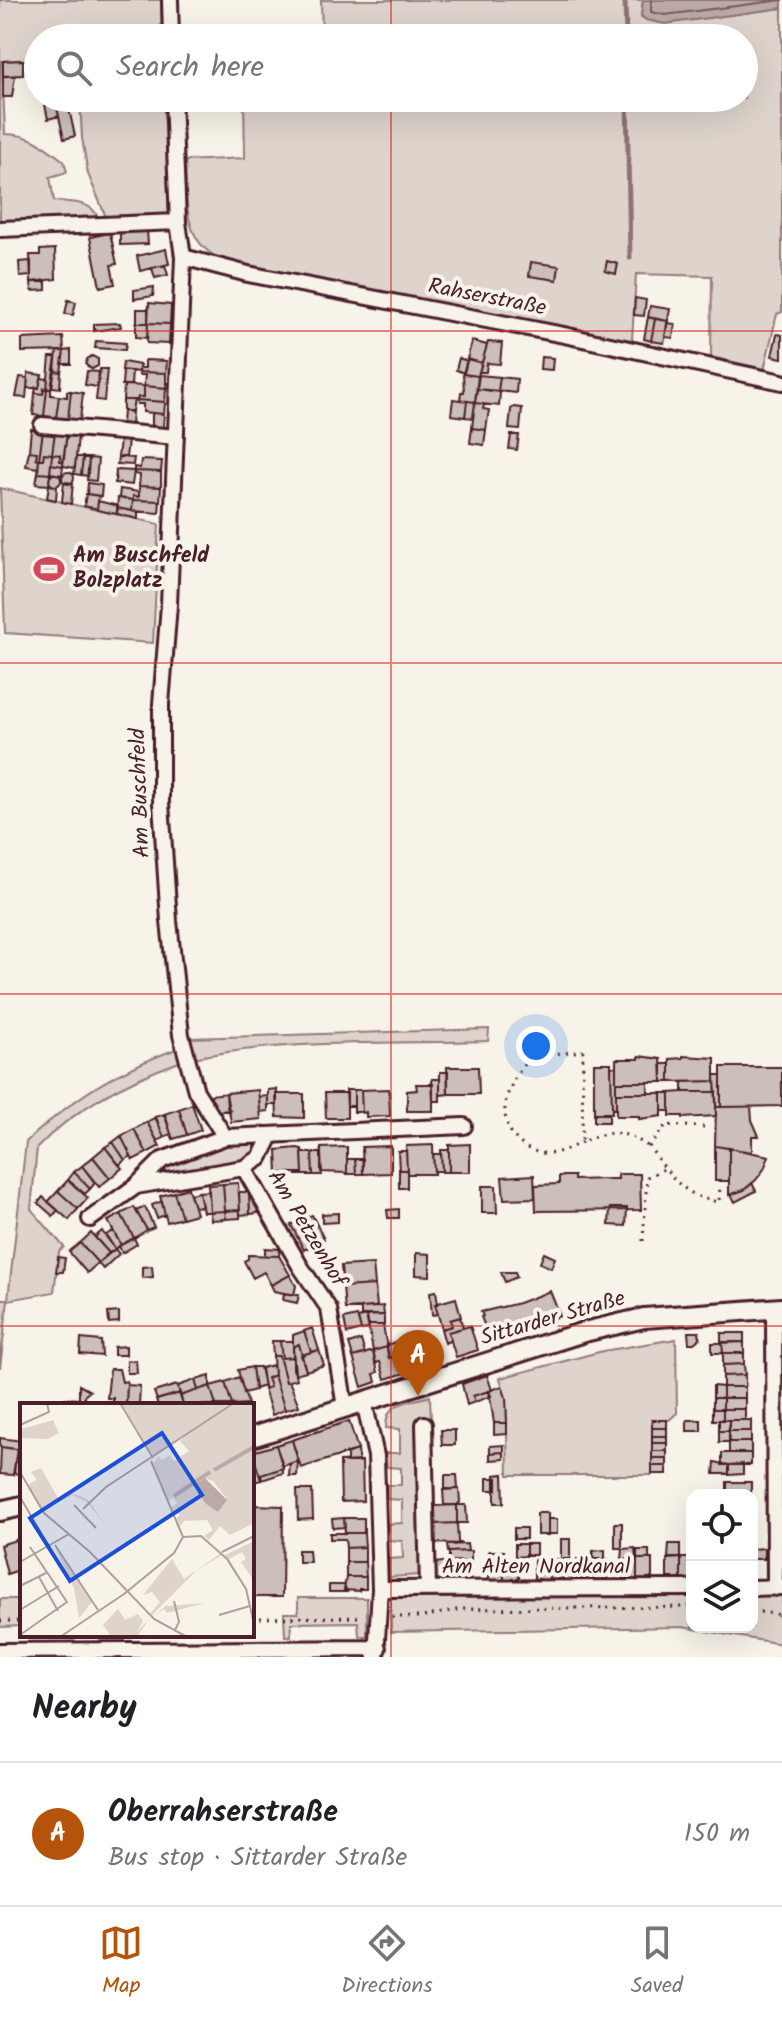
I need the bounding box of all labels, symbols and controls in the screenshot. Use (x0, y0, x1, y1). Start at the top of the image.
search box (24, 24, 758, 112)
text: Search here (116, 44, 264, 92)
icon: search (52, 46, 96, 90)
street label: Rahserstraße (425, 269, 549, 327)
place label: Am Buschfeld Bolzplatz (73, 539, 210, 599)
sports icon: Am Buschfeld Bolzplatz (32, 552, 66, 586)
street label: Am Buschfeld (121, 727, 161, 858)
your location (516, 1026, 556, 1066)
street label: Am Petzenhof (257, 1164, 356, 1297)
street label: Sittarder Straße (477, 1282, 630, 1356)
pin: A (392, 1330, 444, 1396)
inset map (20, 1403, 254, 1637)
map controls (686, 1489, 758, 1633)
button: locate (686, 1489, 758, 1561)
street label: Am Alten Nordkanal (442, 1550, 631, 1585)
button: layers (686, 1561, 758, 1633)
text: Nearby (32, 1682, 137, 1736)
text: Oberrahserstraße (108, 1789, 338, 1837)
text: A (50, 1813, 66, 1855)
text: 150 m (684, 1813, 750, 1855)
text: Bus stop · Sittarder Straße (108, 1837, 407, 1879)
tab: Map (99, 1921, 143, 2004)
tab: Directions (341, 1921, 433, 2004)
tab: Saved (631, 1921, 683, 2004)

